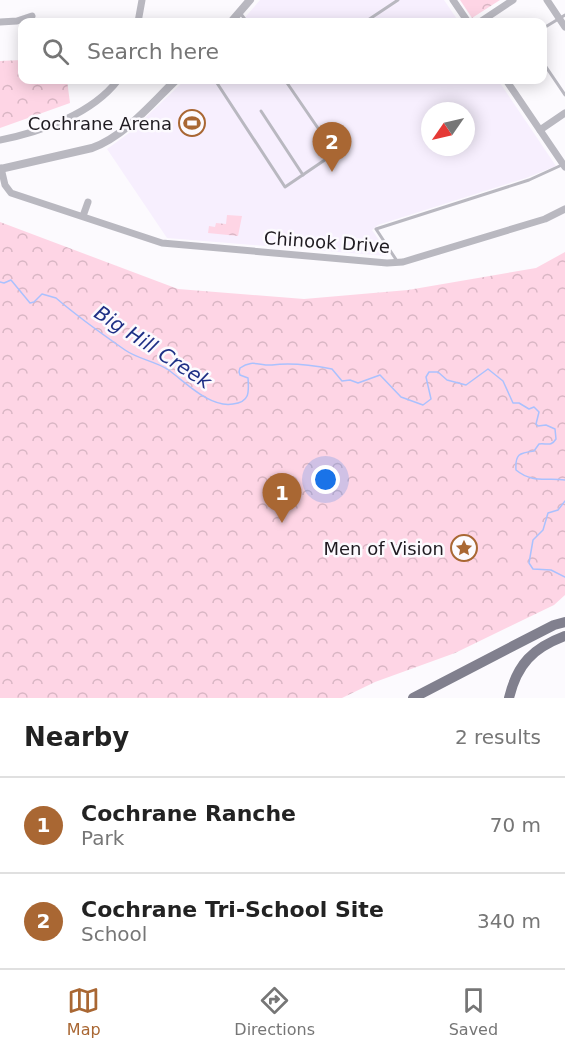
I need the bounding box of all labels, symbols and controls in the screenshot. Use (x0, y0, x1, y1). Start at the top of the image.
search box (18, 18, 547, 84)
icon: search (39, 35, 72, 68)
text: Search here (87, 39, 219, 64)
north arrow (421, 102, 475, 156)
sports icon: Cochrane Arena (177, 108, 207, 138)
place label: Cochrane Arena (28, 113, 172, 134)
pin: 2 (312, 122, 352, 172)
street label: Chinook Drive (263, 227, 391, 257)
water label: Big Hill Creek (90, 300, 217, 395)
your location (311, 465, 340, 494)
pin: 1 (262, 474, 302, 523)
place icon: Men of Vision (449, 533, 479, 563)
place label: Men of Vision (323, 538, 444, 559)
text: Nearby (24, 722, 129, 752)
text: 2 results (455, 725, 541, 749)
text: Cochrane Ranche (81, 801, 296, 826)
text: 1 (37, 813, 50, 837)
text: 70 m (490, 813, 541, 837)
text: Park (81, 826, 124, 850)
text: Cochrane Tri-School Site (81, 897, 384, 922)
text: 2 (37, 909, 50, 933)
text: 340 m (477, 909, 541, 933)
text: School (81, 922, 147, 946)
tab: Map (67, 984, 101, 1039)
tab: Directions (234, 984, 315, 1039)
tab: Saved (449, 984, 498, 1039)

